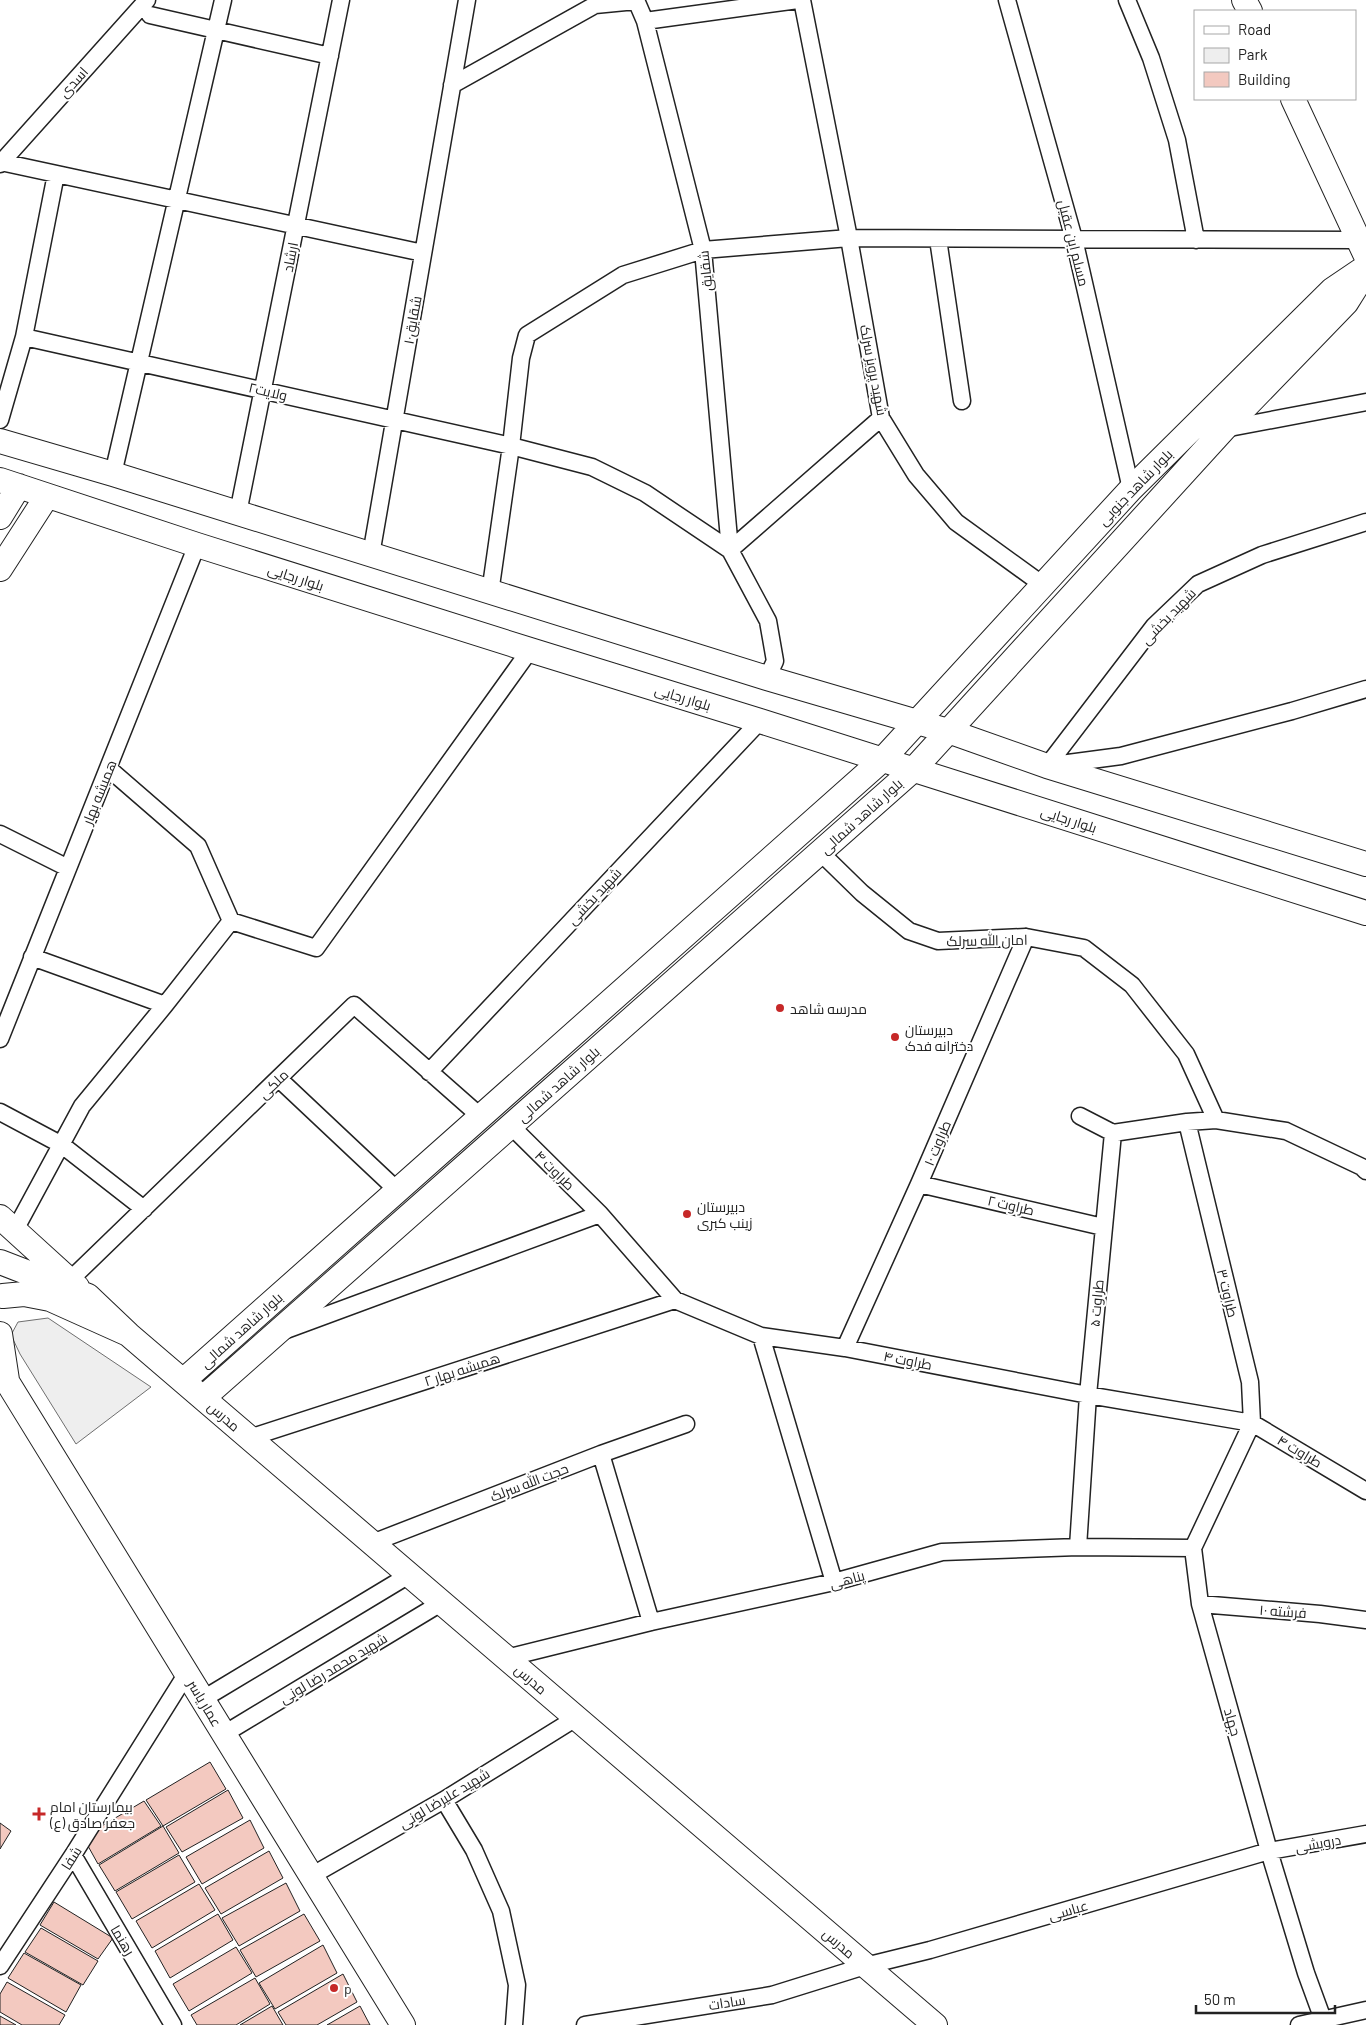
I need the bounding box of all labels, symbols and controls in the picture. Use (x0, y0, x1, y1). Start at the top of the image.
legend (1194, 10, 1356, 100)
text: Road (1238, 20, 1271, 38)
text: Park (1238, 45, 1268, 63)
street label: اسدی (55, 63, 91, 101)
text: Building (1238, 70, 1291, 88)
street label: مسلم ابن عقیل (1053, 198, 1093, 289)
street label: ارشاد (279, 241, 301, 273)
street label: شقایق (694, 250, 717, 292)
street label: شقایق۱۰ (399, 295, 426, 346)
street label: شهید پرویز سرلک (855, 323, 891, 417)
street label: ولایت۲ (247, 378, 289, 404)
street label: بلوار شاهد جنوبی (1094, 445, 1176, 529)
street label: بلوار رجایی (266, 560, 326, 594)
street label: شهید بخشی (1137, 584, 1199, 648)
street label: بلوار رجایی (653, 680, 713, 714)
street label: همیشه بهار (78, 757, 120, 828)
street label: بلوار شاهد شمالی (816, 775, 906, 857)
street label: بلوار رجایی (1039, 802, 1099, 836)
street label: شهید بخشی (563, 864, 625, 928)
street label: امان الله سرلک (946, 931, 1028, 949)
place label: مدرسه شاهد (790, 1000, 867, 1017)
marker: مدرسه شاهد (774, 1002, 786, 1014)
place label: دبیرستان دخترانه فدک (905, 1021, 973, 1054)
marker: دبیرستان دخترانه فدک (889, 1031, 901, 1043)
street label: بلوار شاهد شمالی (513, 1043, 603, 1125)
street label: ملکی (255, 1066, 291, 1102)
street label: طراوت ۱۰ (920, 1118, 954, 1168)
street label: طراوت ۴ (532, 1147, 578, 1193)
street label: طراوت ۲ (986, 1191, 1036, 1219)
place label: دبیرستان زینب کبری (697, 1198, 752, 1231)
marker: دبیرستان زینب کبری (681, 1208, 693, 1220)
street label: طراوت ۳ (1214, 1267, 1242, 1319)
street label: طراوت ۵ (1085, 1279, 1107, 1327)
street label: بلوار شاهد شمالی (196, 1289, 286, 1371)
street label: طراوت ۴ (882, 1347, 934, 1373)
street label: همیشه بهار ۲ (422, 1349, 502, 1389)
street label: مدرس (204, 1397, 244, 1435)
street label: طراوت ۴ (1275, 1431, 1325, 1471)
street label: حجت الله سرلک (487, 1459, 571, 1505)
street label: پناهی (828, 1566, 867, 1594)
street label: فرشته ۱۰ (1259, 1601, 1307, 1621)
street label: شهید محمد رضا لونی (276, 1629, 390, 1707)
street label: مدرس (511, 1660, 551, 1698)
street label: عمار یاسر (184, 1676, 226, 1730)
street label: جهاد (1221, 1706, 1245, 1738)
street label: شهید علیرضا لونی (396, 1764, 492, 1832)
place label: بیمارستان امام جعفر صادق (ع) (49, 1798, 135, 1832)
marker: بیمارستان امام جعفر صادق (ع) (32, 1807, 46, 1821)
street label: درویشی (1294, 1831, 1342, 1855)
street label: شفا (57, 1843, 85, 1873)
street label: عباسی (1046, 1896, 1090, 1924)
street label: رهنما (107, 1922, 139, 1958)
street label: مدرس (819, 1924, 859, 1962)
place label: p (344, 1980, 352, 1997)
marker: p (328, 1982, 340, 1994)
scale bar (1196, 1982, 1335, 2014)
text: 50 m (1204, 1990, 1236, 2008)
street label: سادات (707, 1991, 747, 2013)

